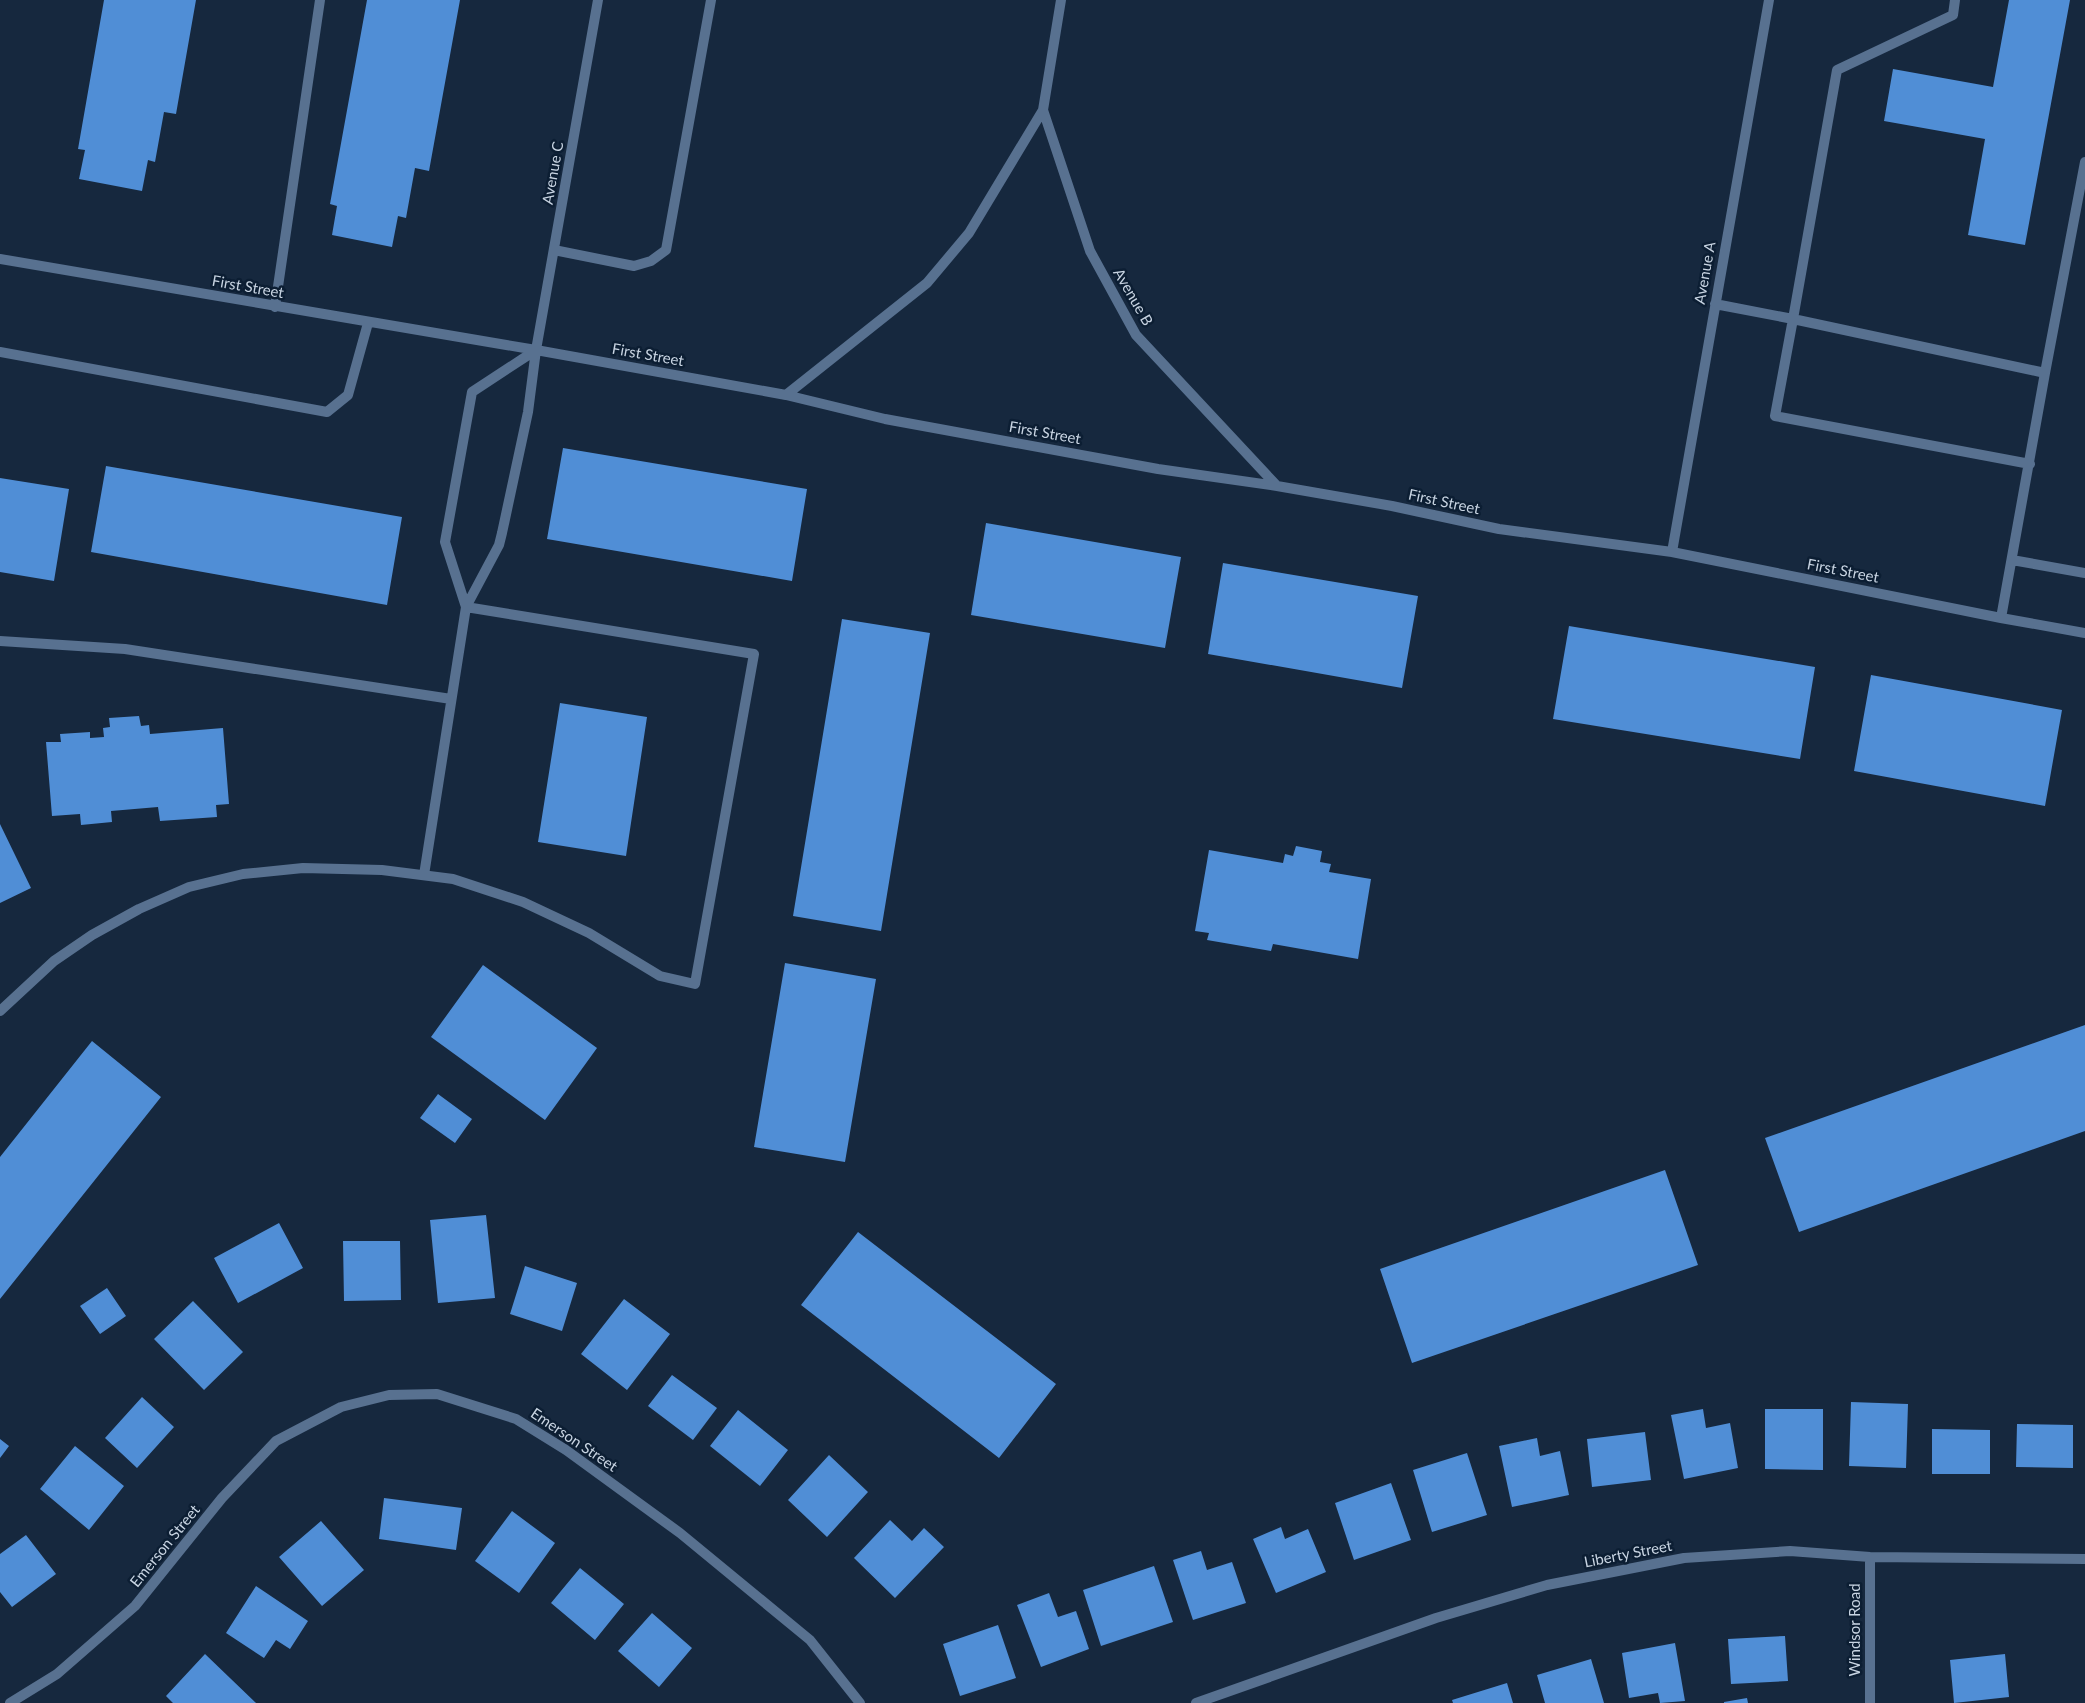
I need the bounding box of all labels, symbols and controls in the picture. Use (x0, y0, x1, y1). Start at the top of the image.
street label: Avenue C (538, 140, 566, 206)
street label: Avenue A (1690, 239, 1719, 305)
street label: Avenue B (1110, 265, 1157, 328)
street label: First Street (211, 271, 286, 301)
street label: First Street (611, 339, 686, 369)
street label: First Street (1008, 417, 1083, 447)
street label: First Street (1407, 485, 1482, 518)
street label: First Street (1806, 554, 1881, 586)
street label: Emerson Street (528, 1404, 622, 1475)
street label: Emerson Street (125, 1500, 203, 1590)
street label: Liberty Street (1582, 1536, 1674, 1570)
street label: Windsor Road (1845, 1583, 1863, 1677)

